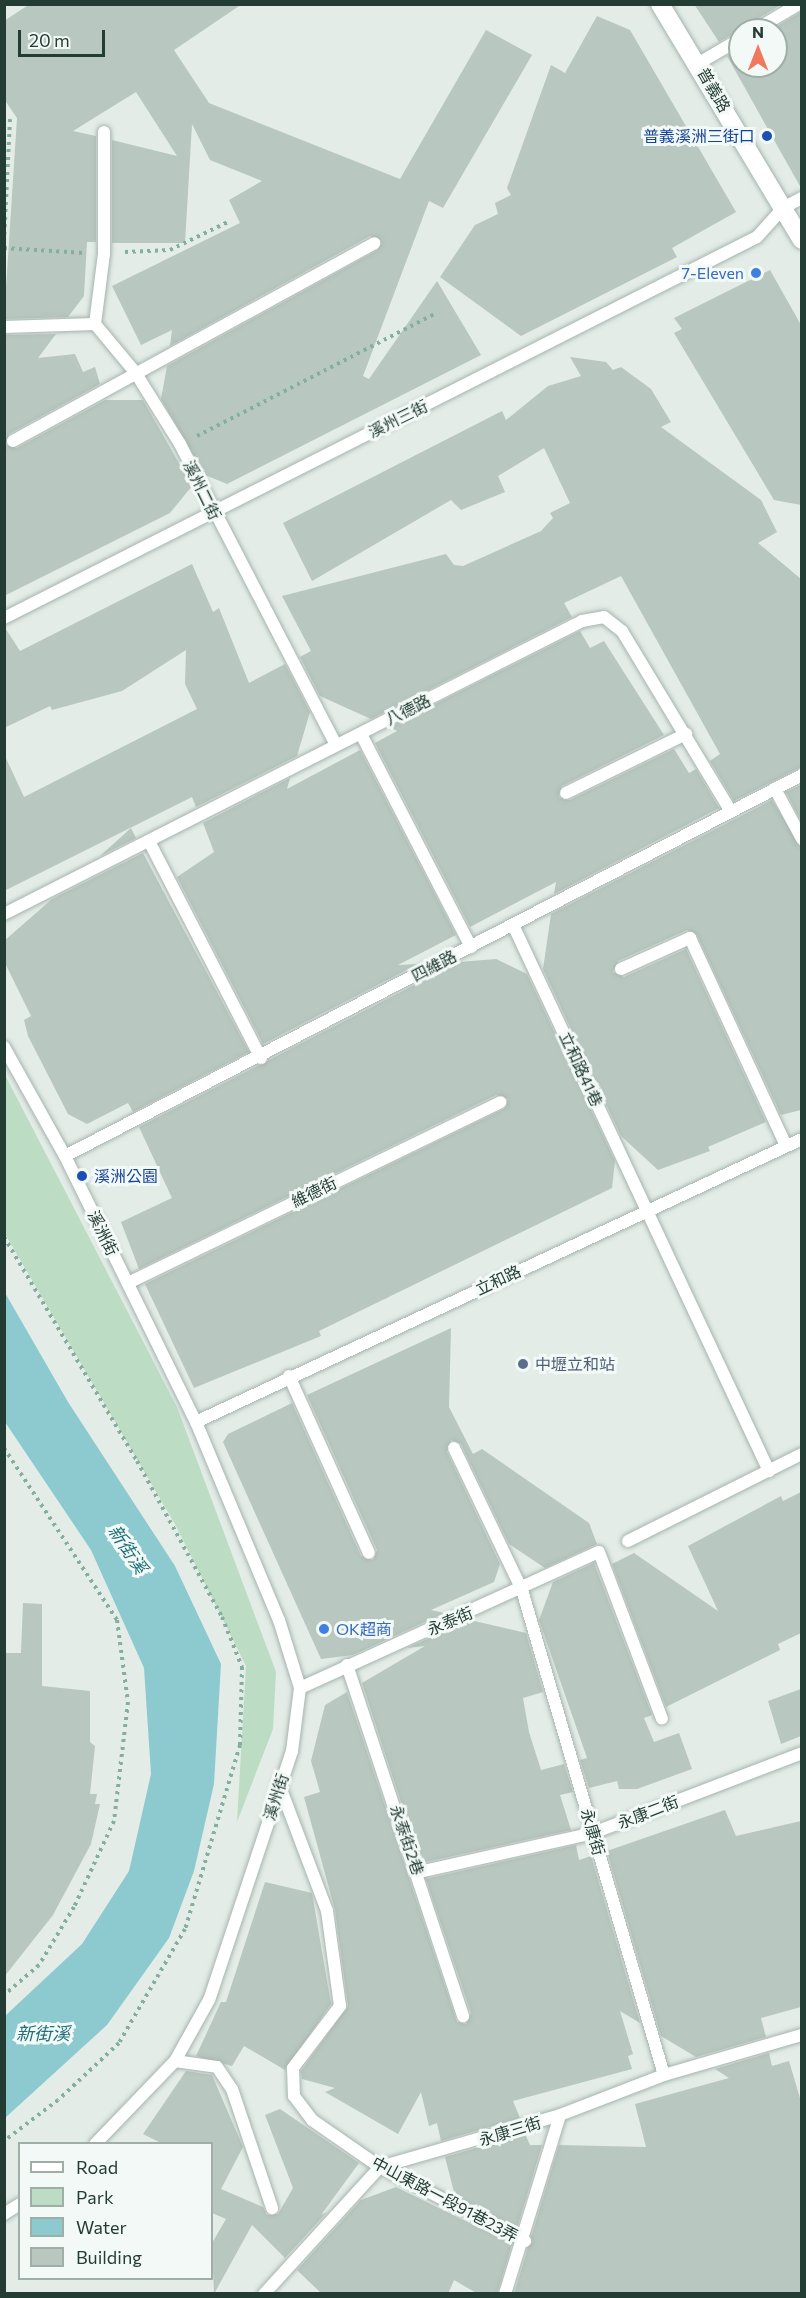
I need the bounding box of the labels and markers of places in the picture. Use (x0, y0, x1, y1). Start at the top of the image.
place label: 普義溪洲三街口 (643, 126, 755, 146)
marker: 普義溪洲三街口 (760, 129, 774, 143)
place label: 7-Eleven (681, 263, 744, 283)
marker: 7-Eleven (749, 266, 763, 280)
place label: 溪洲公園 (94, 1166, 158, 1186)
marker: 溪洲公園 (75, 1169, 89, 1183)
place label: 中壢立和站 (535, 1354, 615, 1374)
marker: 中壢立和站 (516, 1357, 530, 1371)
place label: OK超商 (336, 1619, 392, 1639)
marker: OK超商 (317, 1622, 331, 1636)

